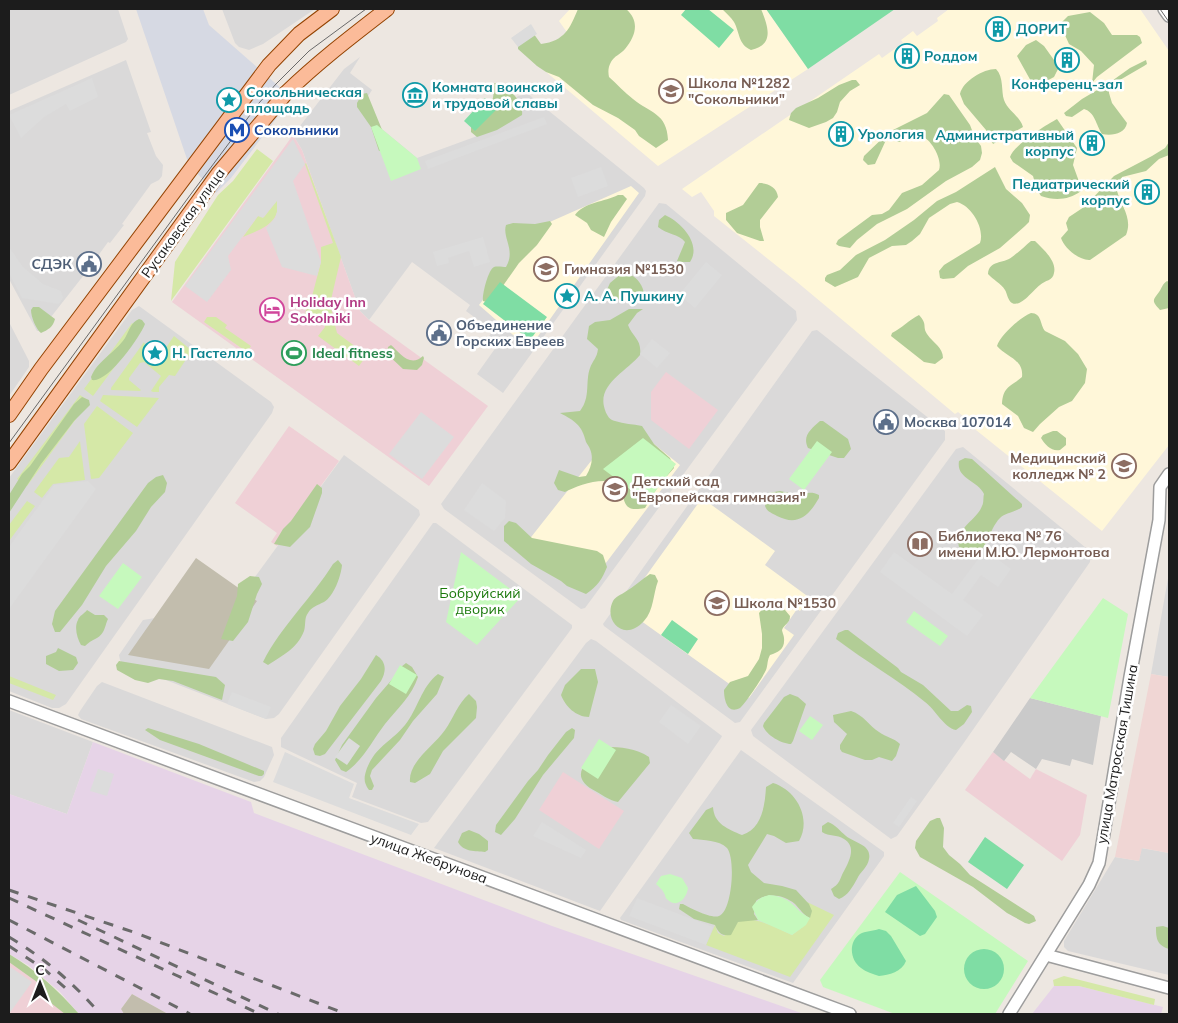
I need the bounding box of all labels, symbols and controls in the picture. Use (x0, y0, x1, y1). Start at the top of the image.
building icon: ДОРИТ (985, 16, 1011, 42)
place label: ДОРИТ (1016, 20, 1067, 38)
building icon: Роддом (894, 43, 920, 69)
place label: Роддом (924, 47, 978, 65)
building icon: Конференц-зал (1054, 47, 1080, 73)
place label: Школа №1282 "Сокольники" (688, 74, 790, 108)
place label: Конференц-зал (1011, 75, 1123, 93)
place label: Комната воинской и трудовой славы (432, 78, 563, 112)
school or university icon: Школа №1282 "Сокольники" (658, 78, 684, 104)
museum icon: Комната воинской и трудовой славы (402, 82, 428, 108)
place label: Сокольническая площадь (246, 83, 362, 117)
place icon: Сокольническая площадь (216, 87, 242, 113)
metro station icon: Сокольники (224, 117, 250, 143)
place label: Сокольники (254, 121, 339, 139)
building icon: Урология (828, 121, 854, 147)
place label: Урология (857, 125, 924, 143)
place label: Административный корпус (935, 126, 1074, 160)
building icon: Административный корпус (1079, 130, 1105, 156)
street label: Русаковская улица (137, 165, 229, 281)
place label: Педиатрический корпус (1012, 175, 1130, 209)
building icon: Педиатрический корпус (1134, 179, 1160, 205)
public building icon: СДЭК (76, 251, 102, 277)
place label: СДЭК (31, 255, 72, 273)
school or university icon: Гимназия №1530 (533, 256, 559, 282)
place label: Гимназия №1530 (564, 260, 684, 278)
place icon: А. А. Пушкину (554, 283, 580, 309)
place label: А. А. Пушкину (584, 287, 684, 305)
place label: Holiday Inn Sokolniki (290, 293, 366, 327)
hotel icon: Holiday Inn Sokolniki (259, 297, 285, 323)
place label: Объединение Горских Евреев (456, 316, 564, 350)
public building icon: Объединение Горских Евреев (426, 320, 452, 346)
place icon: Н. Гастелло (142, 340, 168, 366)
sports icon: Ideal fitness (281, 340, 307, 366)
place label: Н. Гастелло (172, 344, 253, 362)
place label: Ideal fitness (312, 344, 393, 362)
public building icon: Москва 107014 (873, 409, 899, 435)
place label: Москва 107014 (904, 413, 1012, 431)
place label: Медицинский колледж № 2 (1010, 449, 1106, 483)
school or university icon: Медицинский колледж № 2 (1111, 453, 1137, 479)
place label: Детский сад "Европейская гимназия" (632, 472, 806, 506)
school or university icon: Детский сад "Европейская гимназия" (602, 476, 628, 502)
place label: Библиотека № 76 имени М.Ю. Лермонтова (938, 527, 1110, 561)
library icon: Библиотека № 76 имени М.Ю. Лермонтова (907, 531, 933, 557)
park label: Бобруйский дворик (439, 584, 521, 618)
school or university icon: Школа №1530 (704, 590, 730, 616)
place label: Школа №1530 (734, 594, 836, 612)
street label: улица Матросская Тишина (1092, 663, 1142, 845)
street label: улица Жебрунова (368, 828, 490, 888)
north arrow (15, 958, 65, 1008)
text: С (35, 961, 45, 979)

